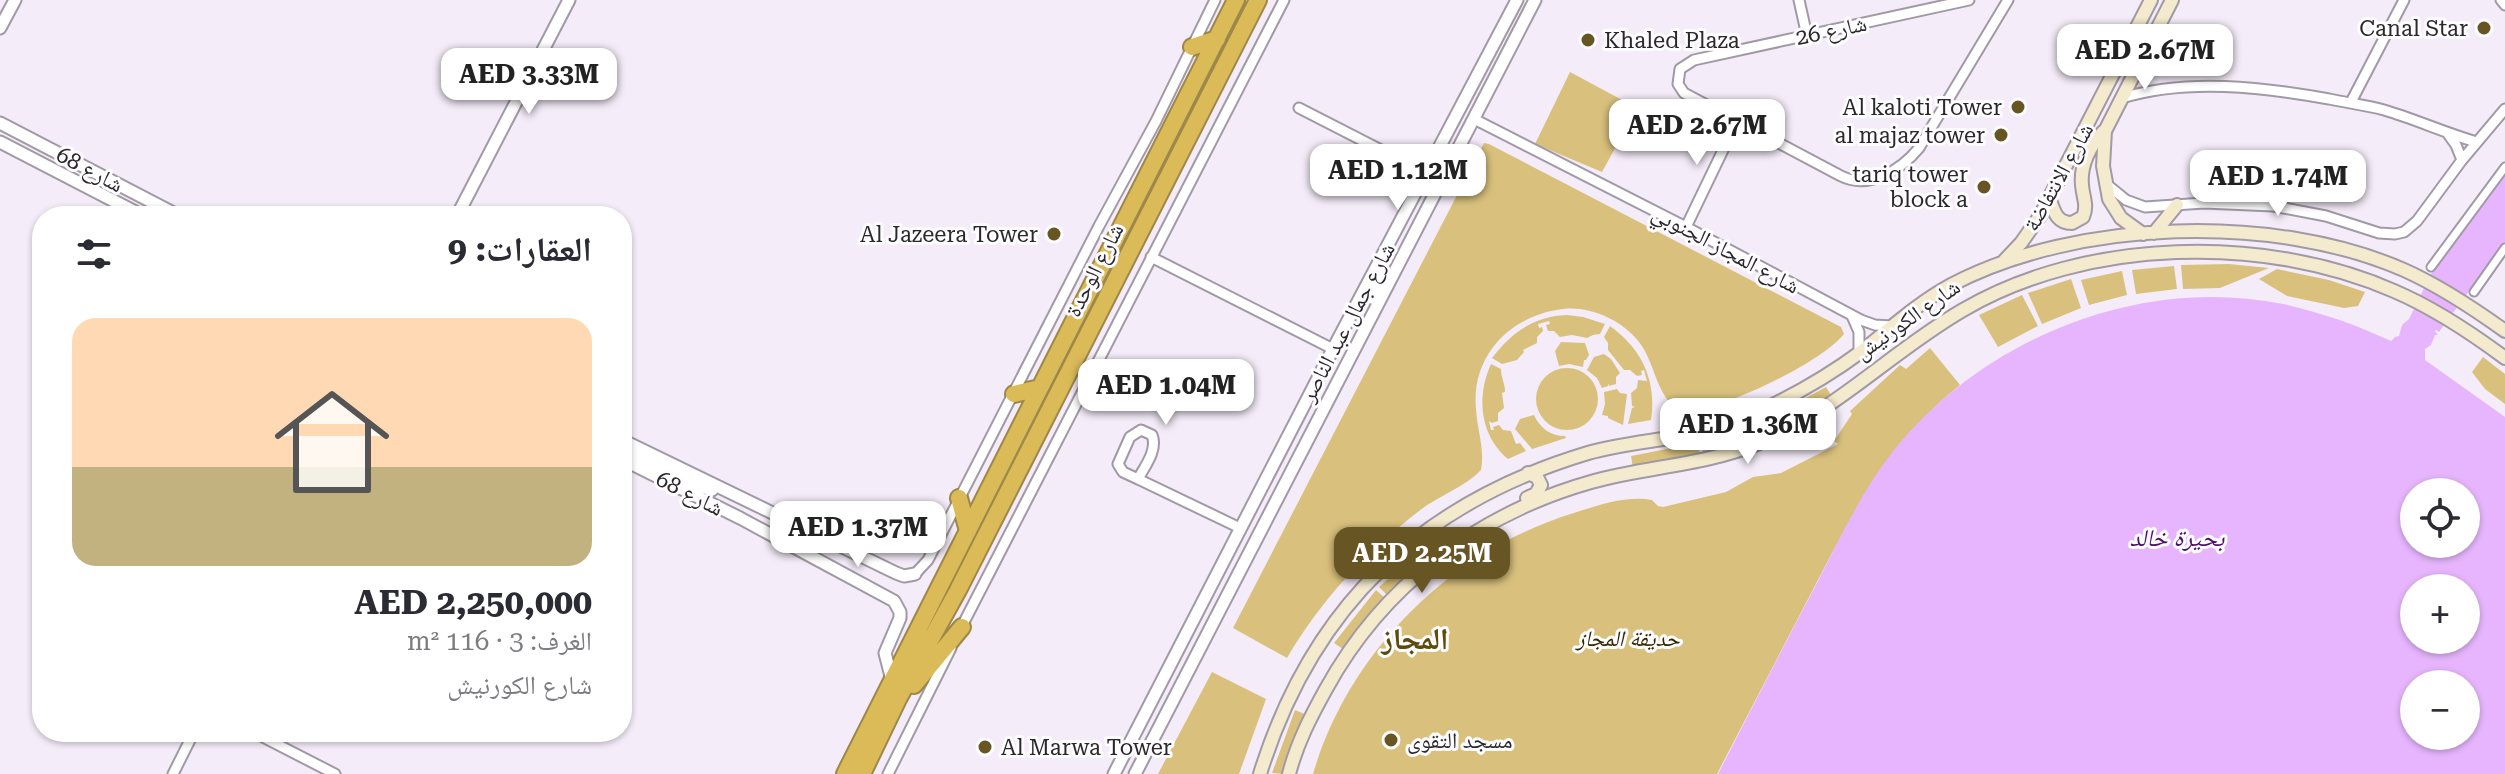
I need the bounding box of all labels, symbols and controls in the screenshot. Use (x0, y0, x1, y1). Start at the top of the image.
street label: شارع 26 (1793, 11, 1869, 51)
place label: Canal Star (2359, 16, 2468, 41)
marker: Canal Star (2475, 19, 2493, 37)
pin: AED 2.67M (2053, 24, 2237, 92)
place label: Khaled Plaza (1604, 28, 1740, 53)
marker: Khaled Plaza (1579, 31, 1597, 49)
text: AED 2.67M (2075, 35, 2215, 65)
pin: AED 3.33M (437, 48, 621, 116)
text: AED 3.33M (459, 59, 599, 89)
place label: Al kaloti Tower (1842, 95, 2002, 120)
marker: Al kaloti Tower (2009, 98, 2027, 116)
pin: AED 2.67M (1605, 99, 1789, 167)
text: AED 2.67M (1627, 110, 1767, 140)
street label: شارع الانتفاضة (2019, 119, 2099, 236)
place label: al majaz tower (1835, 123, 1985, 148)
marker: al majaz tower (1992, 126, 2010, 144)
street label: شارع 68 (52, 141, 127, 198)
pin: AED 1.12M (1306, 144, 1490, 212)
pin: AED 1.74M (2186, 150, 2370, 218)
text: AED 1.12M (1328, 155, 1468, 185)
text: AED 1.74M (2208, 161, 2348, 191)
place label: tariq tower block a (1852, 162, 1968, 212)
marker: tariq tower block a (1975, 178, 1993, 196)
street label: شارع المجاز الجنوبي (1646, 200, 1804, 303)
street label: شارع الوحدة (1060, 220, 1129, 321)
place label: Al Jazeera Tower (860, 222, 1038, 247)
marker: Al Jazeera Tower (1045, 225, 1063, 243)
text: العقارات: 9 (448, 229, 592, 269)
icon: filters (72, 232, 116, 276)
street label: شارع جمال عبد الناصر (1295, 239, 1401, 407)
street label: شارع الكورنيش (1850, 274, 1965, 366)
pin: AED 1.04M (1074, 359, 1258, 427)
icon: home (260, 370, 404, 514)
text: AED 1.04M (1096, 370, 1236, 400)
pin: AED 1.36M (1656, 398, 1840, 466)
text: AED 1.36M (1678, 409, 1818, 439)
street label: شارع 68 (652, 466, 728, 522)
map controls (2400, 478, 2480, 750)
button: locate (2400, 478, 2480, 558)
pin: AED 1.37M (766, 501, 950, 569)
text: AED 1.37M (788, 512, 928, 542)
water label: بحيرة خالد (2130, 524, 2225, 552)
pin: AED 2.25M (1330, 527, 1514, 595)
text: AED 2.25M (1352, 538, 1492, 568)
button: + (2400, 574, 2480, 654)
text: AED 2,250,000 (354, 582, 592, 622)
district label: المجاز (1379, 621, 1449, 656)
text: الغرف: 3 · 116 m² (407, 626, 592, 656)
park label: حديقة المجاز (1574, 626, 1681, 651)
text: شارع الكورنيش (447, 670, 592, 700)
button: − (2400, 670, 2480, 750)
place label: مسجد التقوى (1407, 728, 1513, 754)
marker: مسجد التقوى (1382, 731, 1400, 749)
place label: Al Marwa Tower (1001, 735, 1172, 760)
marker: Al Marwa Tower (976, 738, 994, 756)

